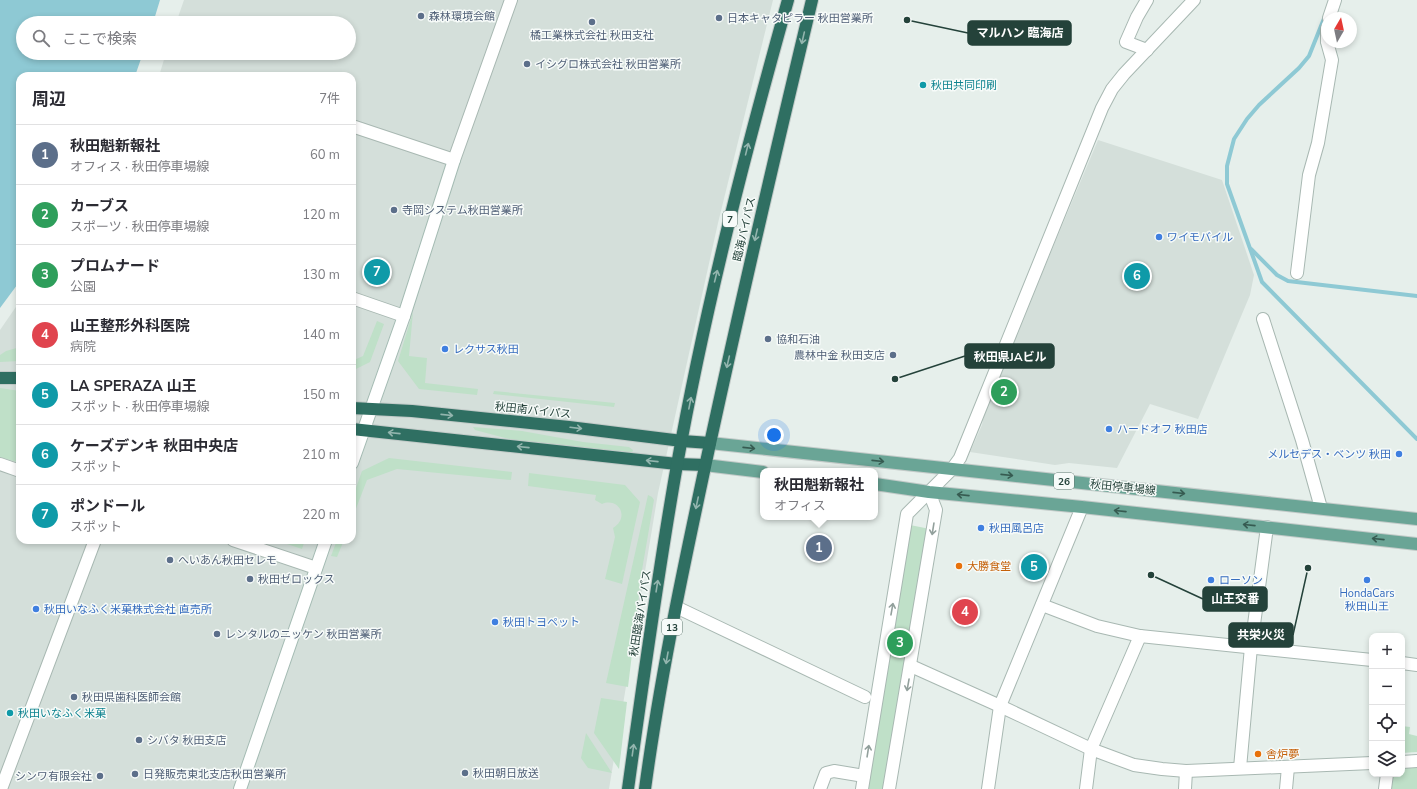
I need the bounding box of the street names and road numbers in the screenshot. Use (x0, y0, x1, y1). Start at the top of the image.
street label: 臨海バイパス (730, 195, 759, 263)
road number: 7 (723, 211, 737, 227)
street label: 秋田南バイパス (494, 399, 572, 422)
road number: 26 (1054, 473, 1074, 489)
street label: 秋田停車場線 (1089, 477, 1157, 498)
street label: 秋田臨海バイパス (626, 569, 655, 658)
road number: 13 (662, 619, 682, 635)

